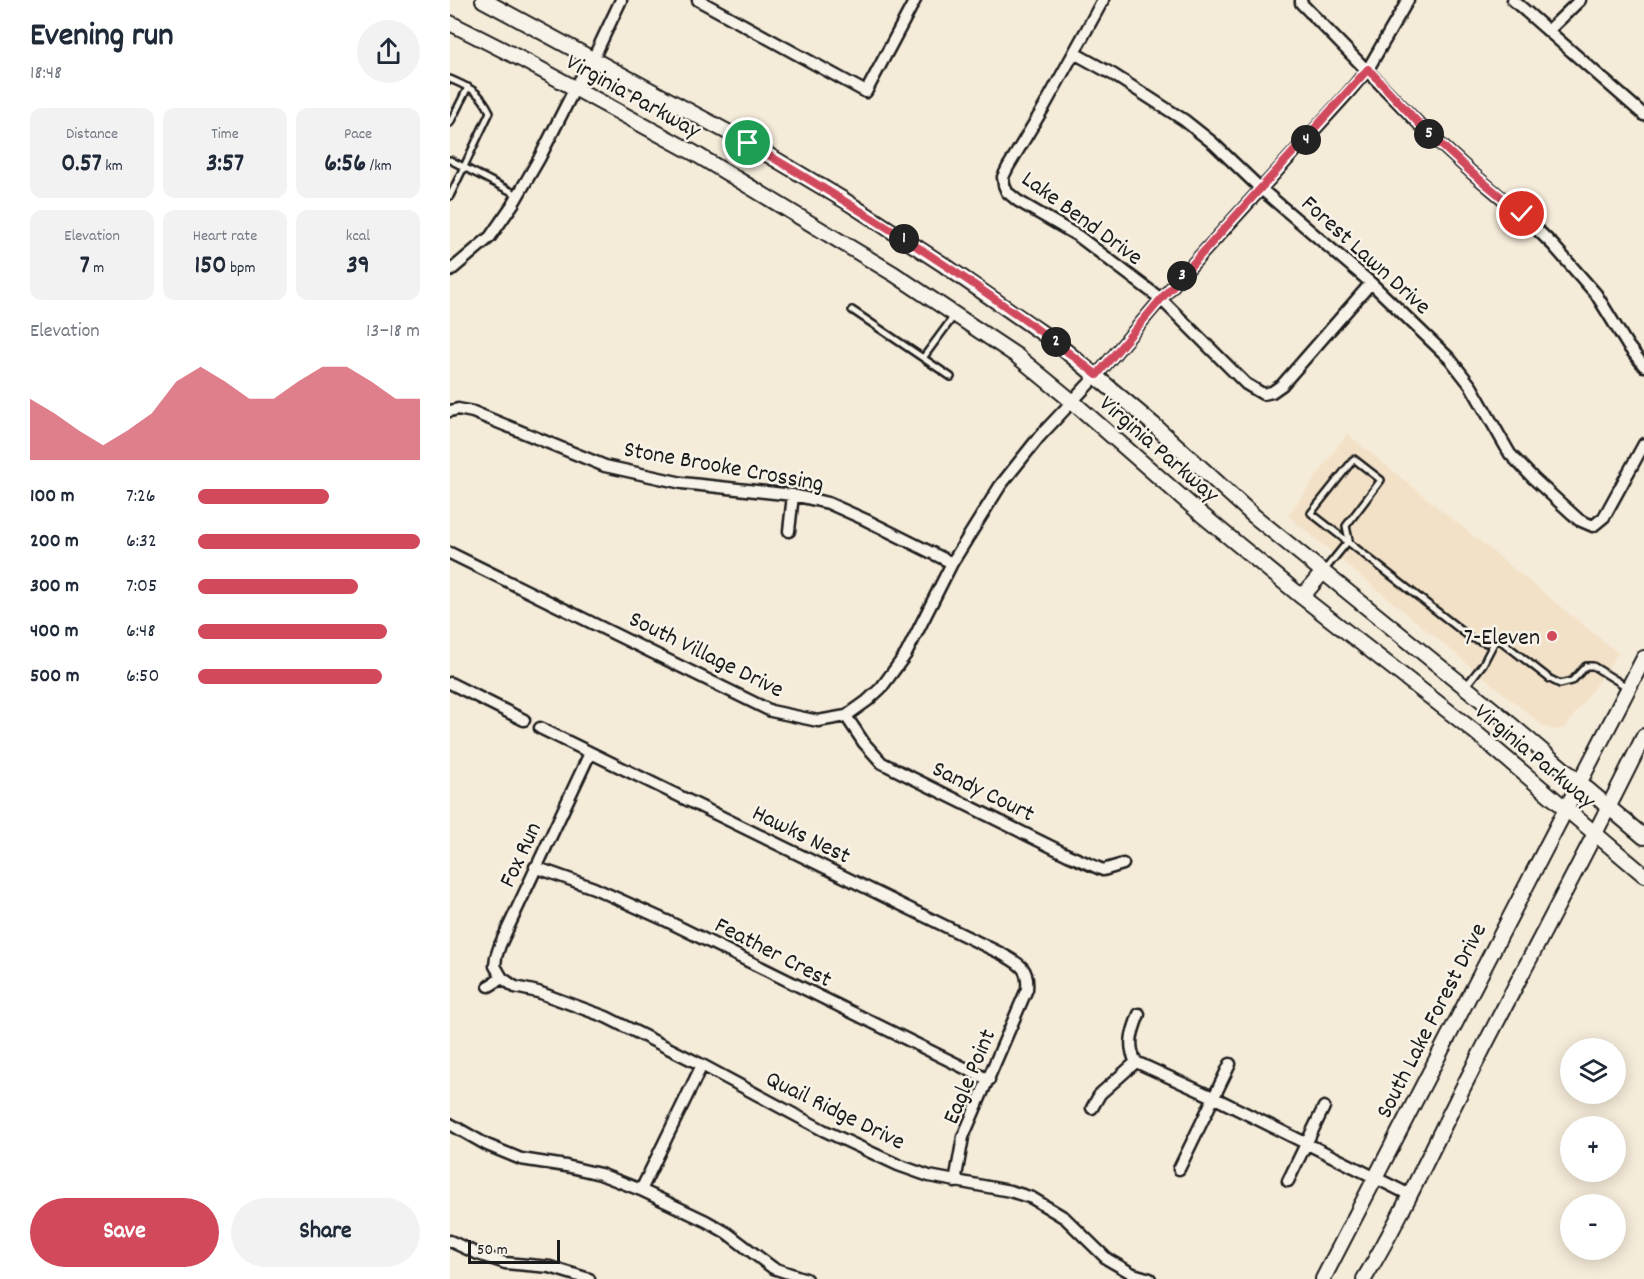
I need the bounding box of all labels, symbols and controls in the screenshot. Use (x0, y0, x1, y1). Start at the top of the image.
text: Evening run (30, 14, 174, 61)
button: share (357, 20, 420, 83)
street label: Virginia Parkway (559, 47, 707, 149)
text: 18:48 (30, 60, 62, 88)
pin (722, 117, 773, 168)
pin: 5 (1414, 119, 1444, 149)
text: 5 (1425, 122, 1433, 145)
text: Distance (66, 123, 118, 146)
text: Time (211, 123, 239, 146)
text: Pace (344, 123, 372, 146)
pin: 4 (1291, 125, 1321, 155)
icon: arrive (731, 126, 764, 159)
text: 4 (1303, 128, 1309, 151)
text: 0.57 (61, 146, 102, 183)
text: 3:57 (206, 146, 244, 183)
text: 6:56 (324, 146, 366, 183)
text: km (102, 155, 123, 178)
text: /km (366, 155, 392, 178)
street label: Lake Bend Drive (1013, 164, 1149, 275)
pin (1496, 188, 1547, 239)
street label: Forest Lawn Drive (1292, 189, 1438, 324)
icon: check (1505, 197, 1538, 230)
pin: 1 (889, 224, 919, 254)
text: Elevation (64, 225, 120, 248)
text: Heart rate (193, 225, 257, 248)
text: kcal (346, 225, 370, 248)
text: 1 (902, 227, 906, 250)
text: 7 (80, 248, 90, 285)
text: 150 (195, 248, 226, 285)
text: 39 (346, 248, 370, 285)
text: m (90, 257, 104, 280)
text: bpm (226, 257, 255, 280)
pin: 3 (1167, 261, 1197, 291)
text: 3 (1178, 264, 1186, 287)
text: Elevation (30, 318, 100, 346)
text: 13–18 m (366, 318, 420, 346)
pin: 2 (1041, 327, 1071, 357)
text: 2 (1053, 330, 1060, 353)
street label: Virginia Parkway (1091, 388, 1226, 513)
street label: Stone Brooke Crossing (621, 434, 826, 502)
text: 100 m (30, 483, 75, 511)
text: 7:26 (126, 483, 156, 511)
text: 200 m (30, 528, 79, 556)
text: 6:32 (126, 528, 157, 556)
text: 300 m (30, 573, 79, 601)
text: 7:05 (126, 573, 157, 601)
street label: South Village Drive (623, 604, 789, 708)
text: 400 m (30, 618, 78, 646)
text: 6:48 (126, 618, 155, 646)
place label: 7-Eleven (1464, 622, 1540, 656)
marker: 7-Eleven (1545, 629, 1559, 643)
text: 500 m (30, 663, 79, 691)
text: 6:50 (126, 663, 159, 691)
street label: Virginia Parkway (1466, 696, 1603, 819)
street label: Sandy Court (926, 753, 1040, 832)
street label: Hawks Nest (746, 797, 856, 874)
street label: Fox Run (492, 817, 552, 894)
street label: Feather Crest (708, 910, 837, 998)
street label: South Lake Forest Drive (1369, 918, 1497, 1125)
street label: Eagle Point (936, 1024, 1006, 1130)
map controls (1560, 1038, 1626, 1260)
button: layers (1560, 1038, 1626, 1104)
street label: Quail Ridge Drive (759, 1063, 910, 1160)
button: + (1560, 1116, 1626, 1182)
button: − (1560, 1194, 1626, 1260)
button: Save (30, 1198, 219, 1267)
button: Share (231, 1198, 420, 1267)
scale bar (468, 1237, 560, 1264)
text: 50 m (477, 1239, 508, 1262)

